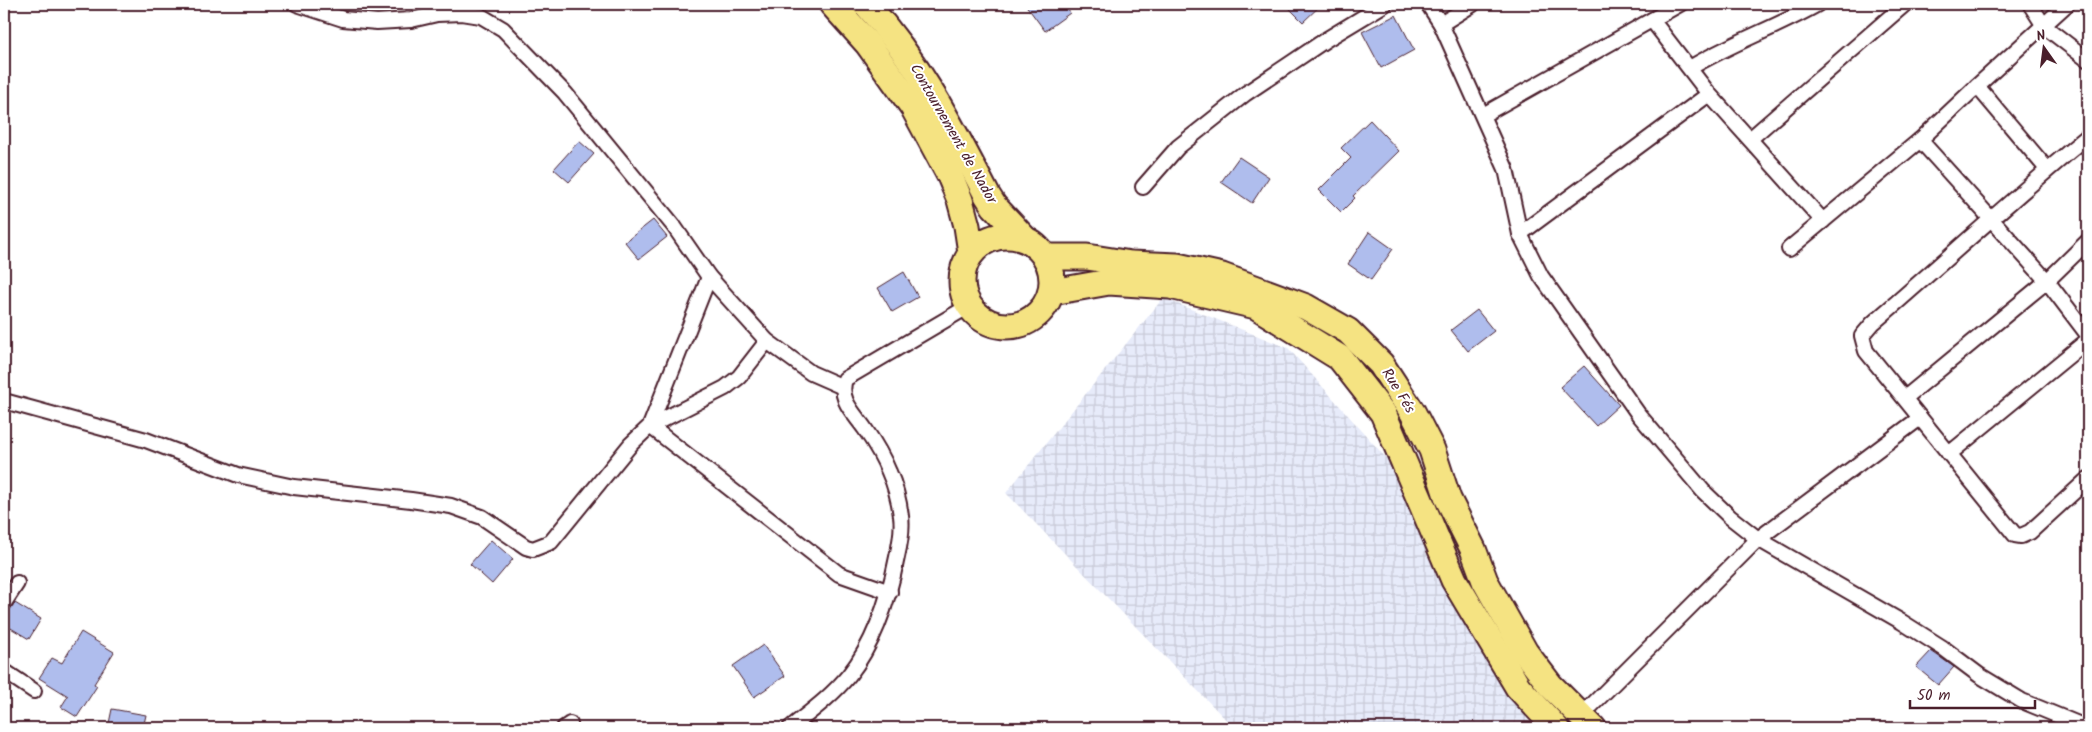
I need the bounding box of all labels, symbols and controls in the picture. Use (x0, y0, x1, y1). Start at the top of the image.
north arrow (2020, 22, 2070, 72)
text: N (2034, 25, 2048, 48)
street label: Contournement de Nador (903, 59, 1004, 210)
street label: Rue Fés (1375, 364, 1422, 419)
scale bar (1910, 677, 2034, 709)
text: 50 m (1917, 684, 1951, 708)

